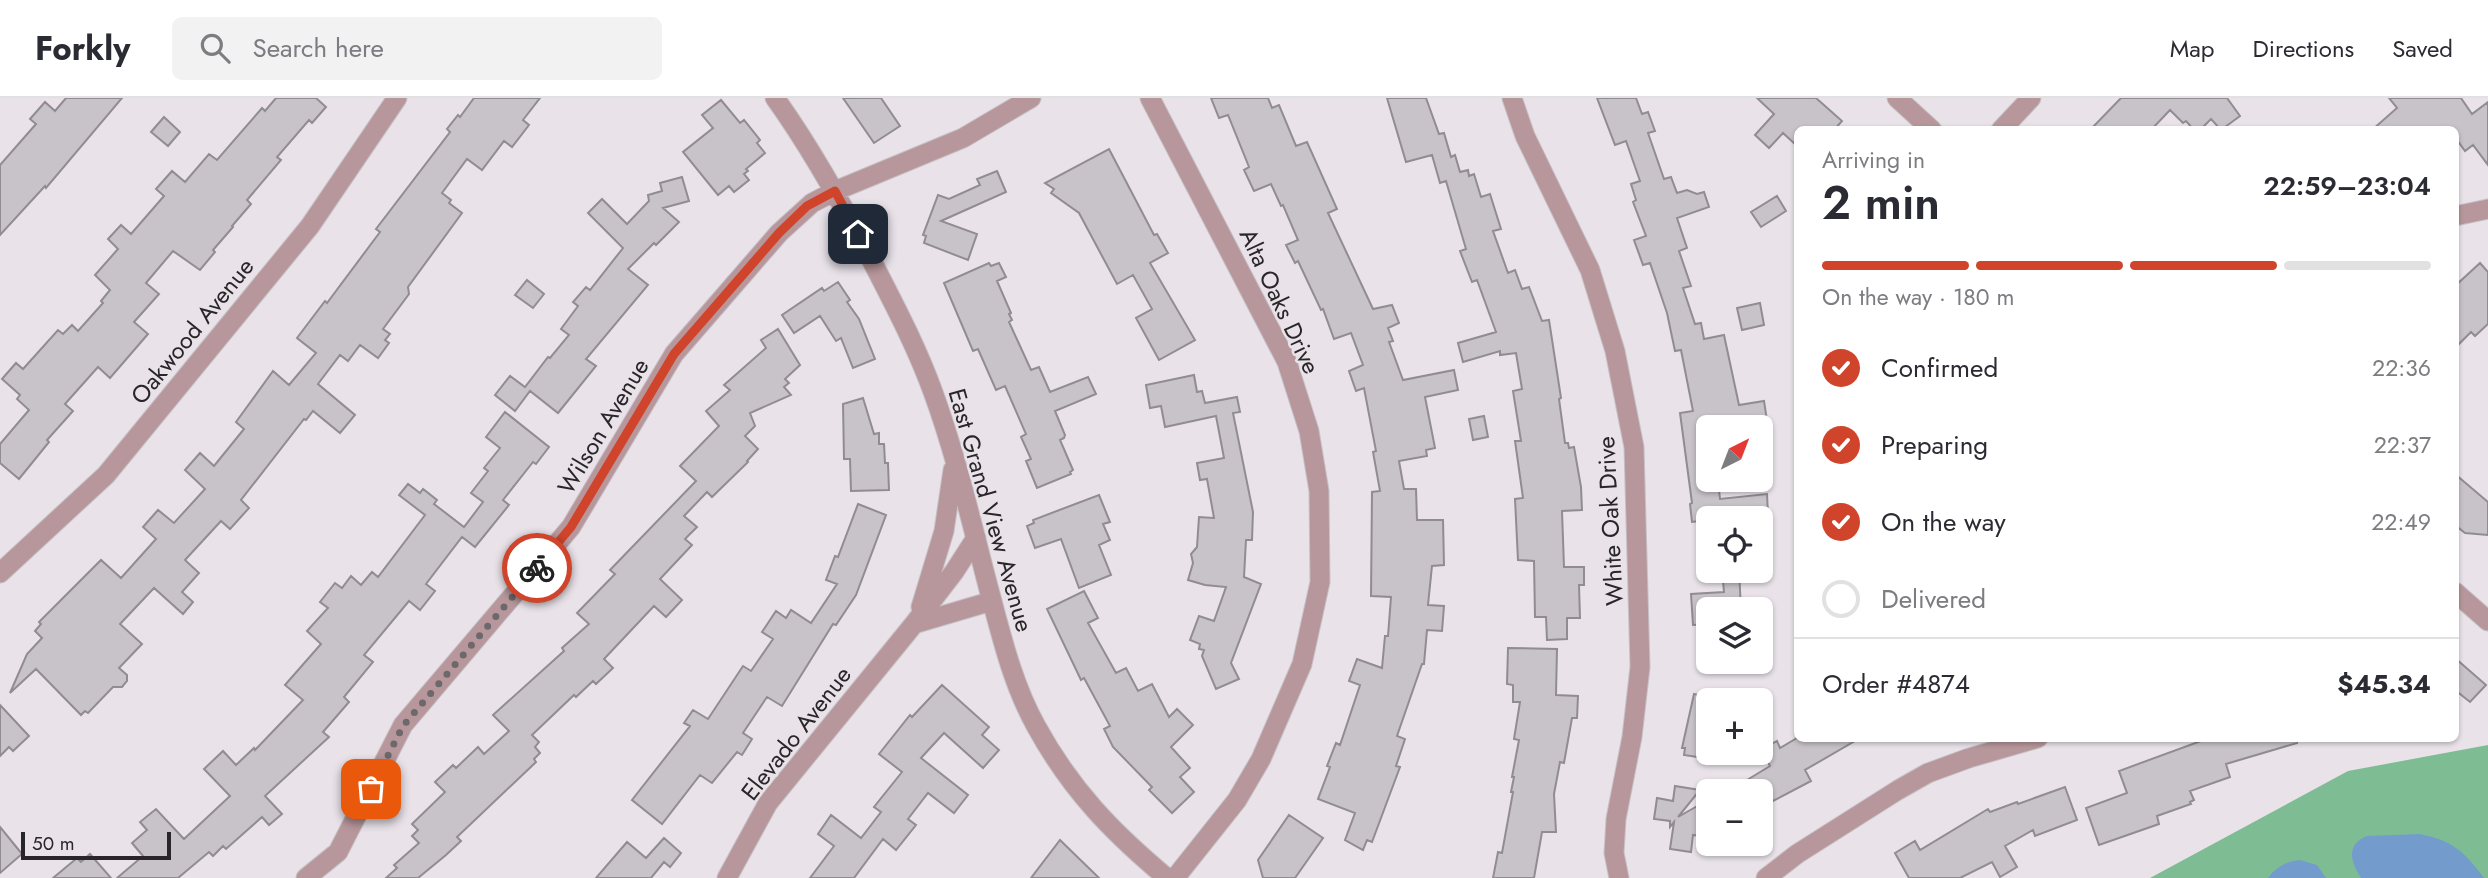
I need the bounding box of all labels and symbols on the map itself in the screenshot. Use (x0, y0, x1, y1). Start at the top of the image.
pin (828, 204, 888, 264)
street label: Alta Oaks Drive (1231, 222, 1329, 380)
street label: Oakwood Avenue (122, 250, 262, 412)
street label: Wilson Avenue (549, 351, 657, 501)
street label: East Grand View Avenue (940, 384, 1042, 636)
north arrow (1696, 415, 1773, 492)
street label: White Oak Drive (1588, 435, 1632, 607)
courier (502, 533, 572, 603)
street label: Elevado Avenue (732, 659, 860, 807)
pin (341, 759, 401, 819)
scale bar (21, 829, 172, 861)

